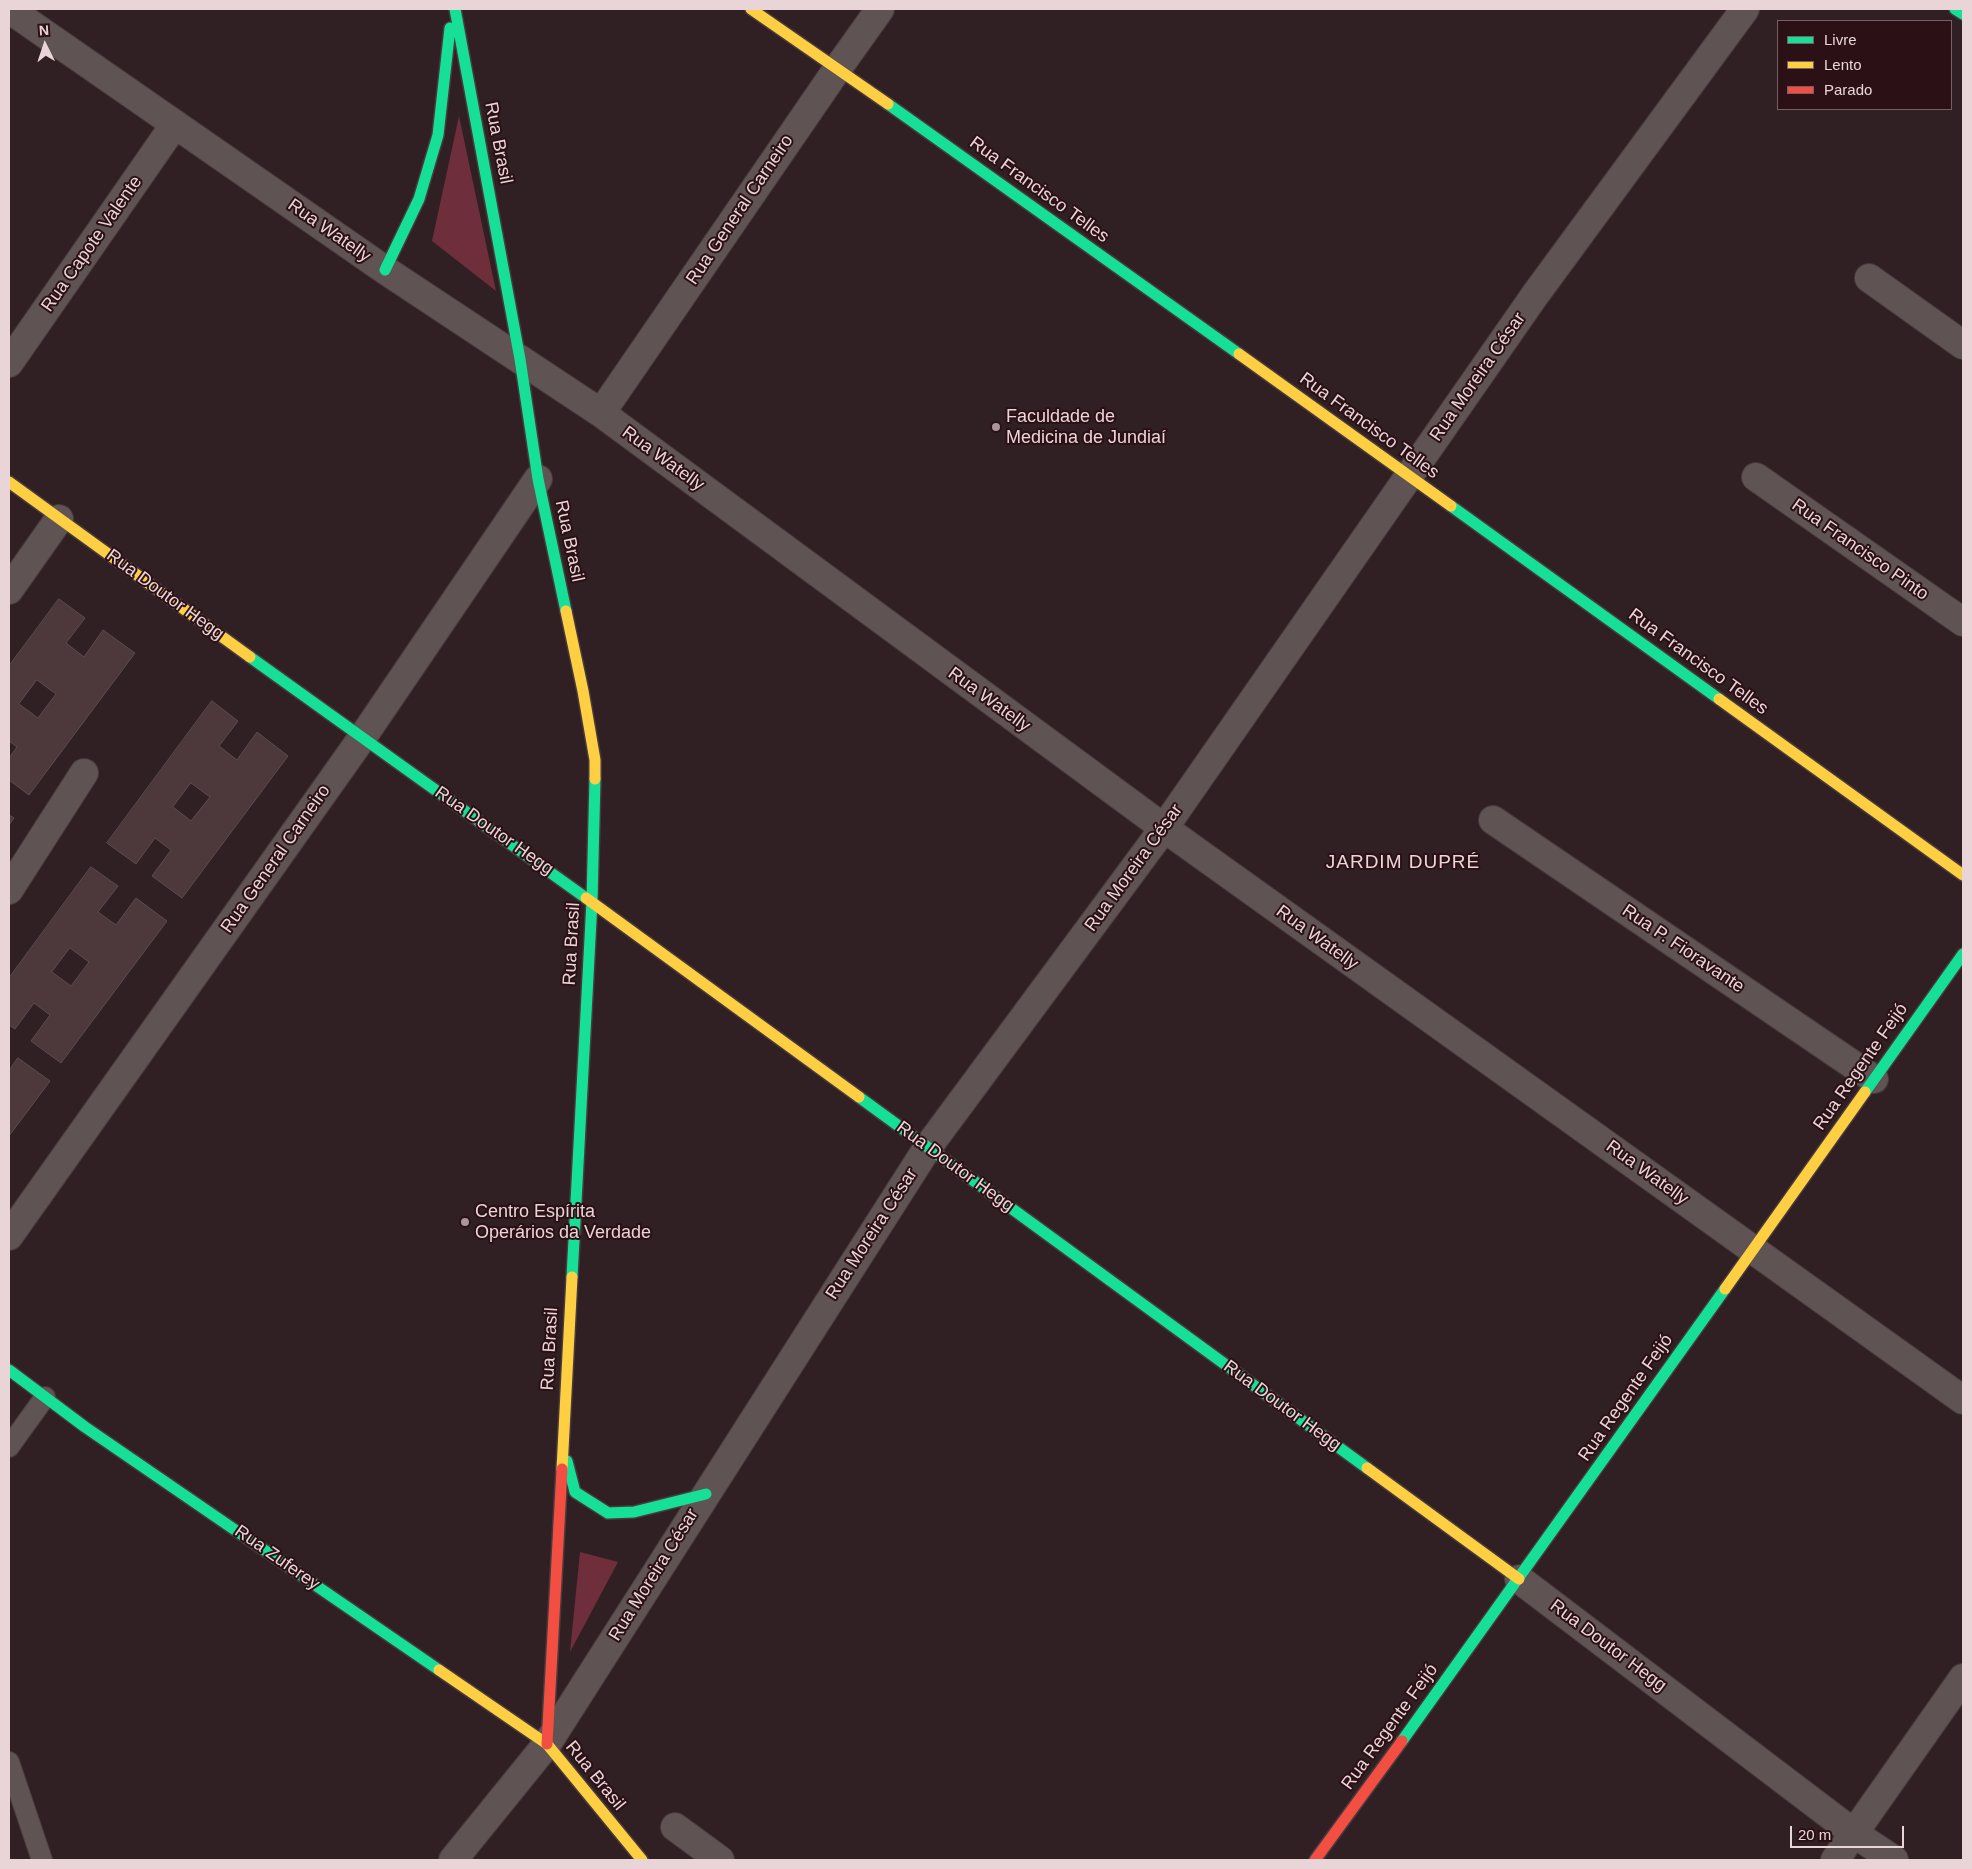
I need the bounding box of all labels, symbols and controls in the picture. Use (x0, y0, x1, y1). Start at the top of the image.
north arrow (20, 20, 70, 70)
legend (1777, 20, 1952, 110)
text: N (38, 22, 50, 38)
text: Livre (1824, 31, 1857, 48)
text: Lento (1824, 56, 1862, 73)
text: Parado (1824, 81, 1872, 98)
street label: Rua Brasil (479, 100, 517, 186)
street label: Rua General Carneiro (682, 131, 798, 289)
street label: Rua Francisco Telles (965, 132, 1113, 248)
street label: Rua Capote Valente (37, 172, 147, 316)
street label: Rua Watelly (283, 195, 375, 267)
street label: Rua Moreira César (1426, 309, 1530, 445)
street label: Rua Francisco Telles (1295, 368, 1443, 484)
place label: Faculdade de Medicina de Jundiaí (1006, 406, 1166, 448)
marker: Faculdade de Medicina de Jundiaí (990, 421, 1002, 433)
street label: Rua Watelly (618, 422, 708, 496)
street label: Rua Francisco Pinto (1787, 495, 1933, 605)
street label: Rua Brasil (550, 498, 588, 584)
street label: Rua Doutor Hegg (102, 545, 228, 645)
street label: Rua Francisco Telles (1624, 604, 1772, 720)
street label: Rua Watelly (944, 663, 1034, 737)
street label: Rua General Carneiro (217, 781, 335, 937)
street label: Rua Doutor Hegg (430, 782, 558, 880)
street label: Rua Moreira César (1081, 800, 1187, 936)
district label: JARDIM DUPRÉ (1324, 852, 1482, 874)
street label: Rua P. Fioravante (1618, 900, 1748, 998)
street label: Rua Watelly (1272, 901, 1362, 975)
street label: Rua Brasil (559, 902, 585, 986)
street label: Rua Regente Feijó (1809, 999, 1913, 1135)
street label: Rua Doutor Hegg (892, 1117, 1018, 1217)
street label: Rua Watelly (1602, 1136, 1692, 1210)
street label: Rua Moreira César (822, 1164, 922, 1304)
place label: Centro Espírita Operários da Verdade (475, 1201, 651, 1244)
marker: Centro Espírita Operários da Verdade (459, 1216, 471, 1228)
street label: Rua Brasil (537, 1307, 563, 1391)
street label: Rua Regente Feijó (1574, 1330, 1678, 1466)
street label: Rua Doutor Hegg (1219, 1356, 1345, 1456)
street label: Rua Moreira César (605, 1505, 703, 1645)
street label: Rua Zuferey (230, 1521, 324, 1595)
street label: Rua Doutor Hegg (1546, 1595, 1670, 1697)
street label: Rua Regente Feijó (1337, 1660, 1443, 1794)
street label: Rua Brasil (560, 1737, 630, 1815)
scale bar (1792, 1816, 1906, 1848)
text: 20 m (1798, 1826, 1831, 1843)

